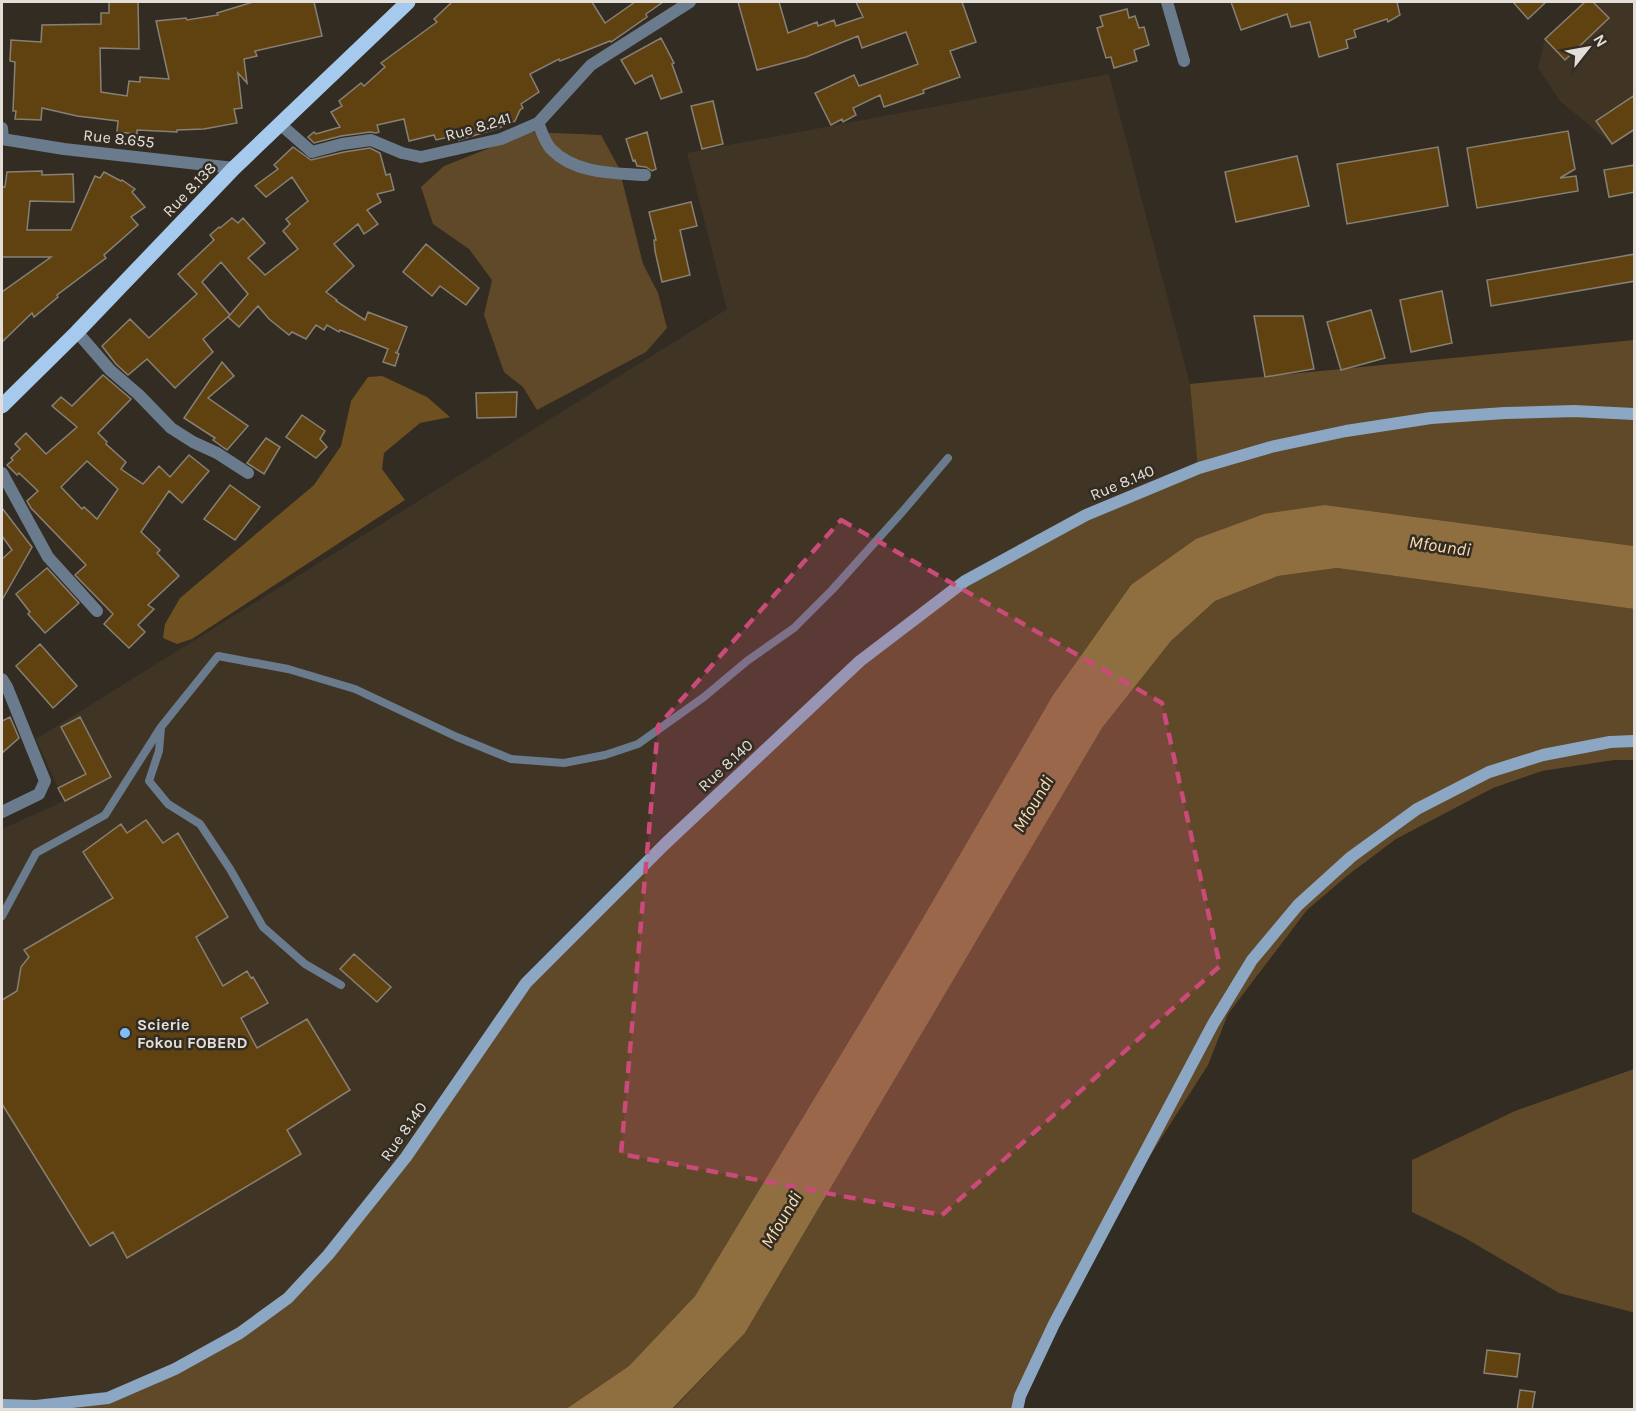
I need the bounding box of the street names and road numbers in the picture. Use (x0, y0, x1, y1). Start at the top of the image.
street label: Rue 8.241 (443, 108, 513, 145)
street label: Rue 8.655 (82, 125, 155, 152)
street label: Rue 8.138 (159, 158, 220, 221)
street label: Rue 8.140 (1087, 460, 1157, 504)
street label: Rue 8.140 (694, 735, 757, 795)
street label: Rue 8.140 (376, 1098, 431, 1165)

